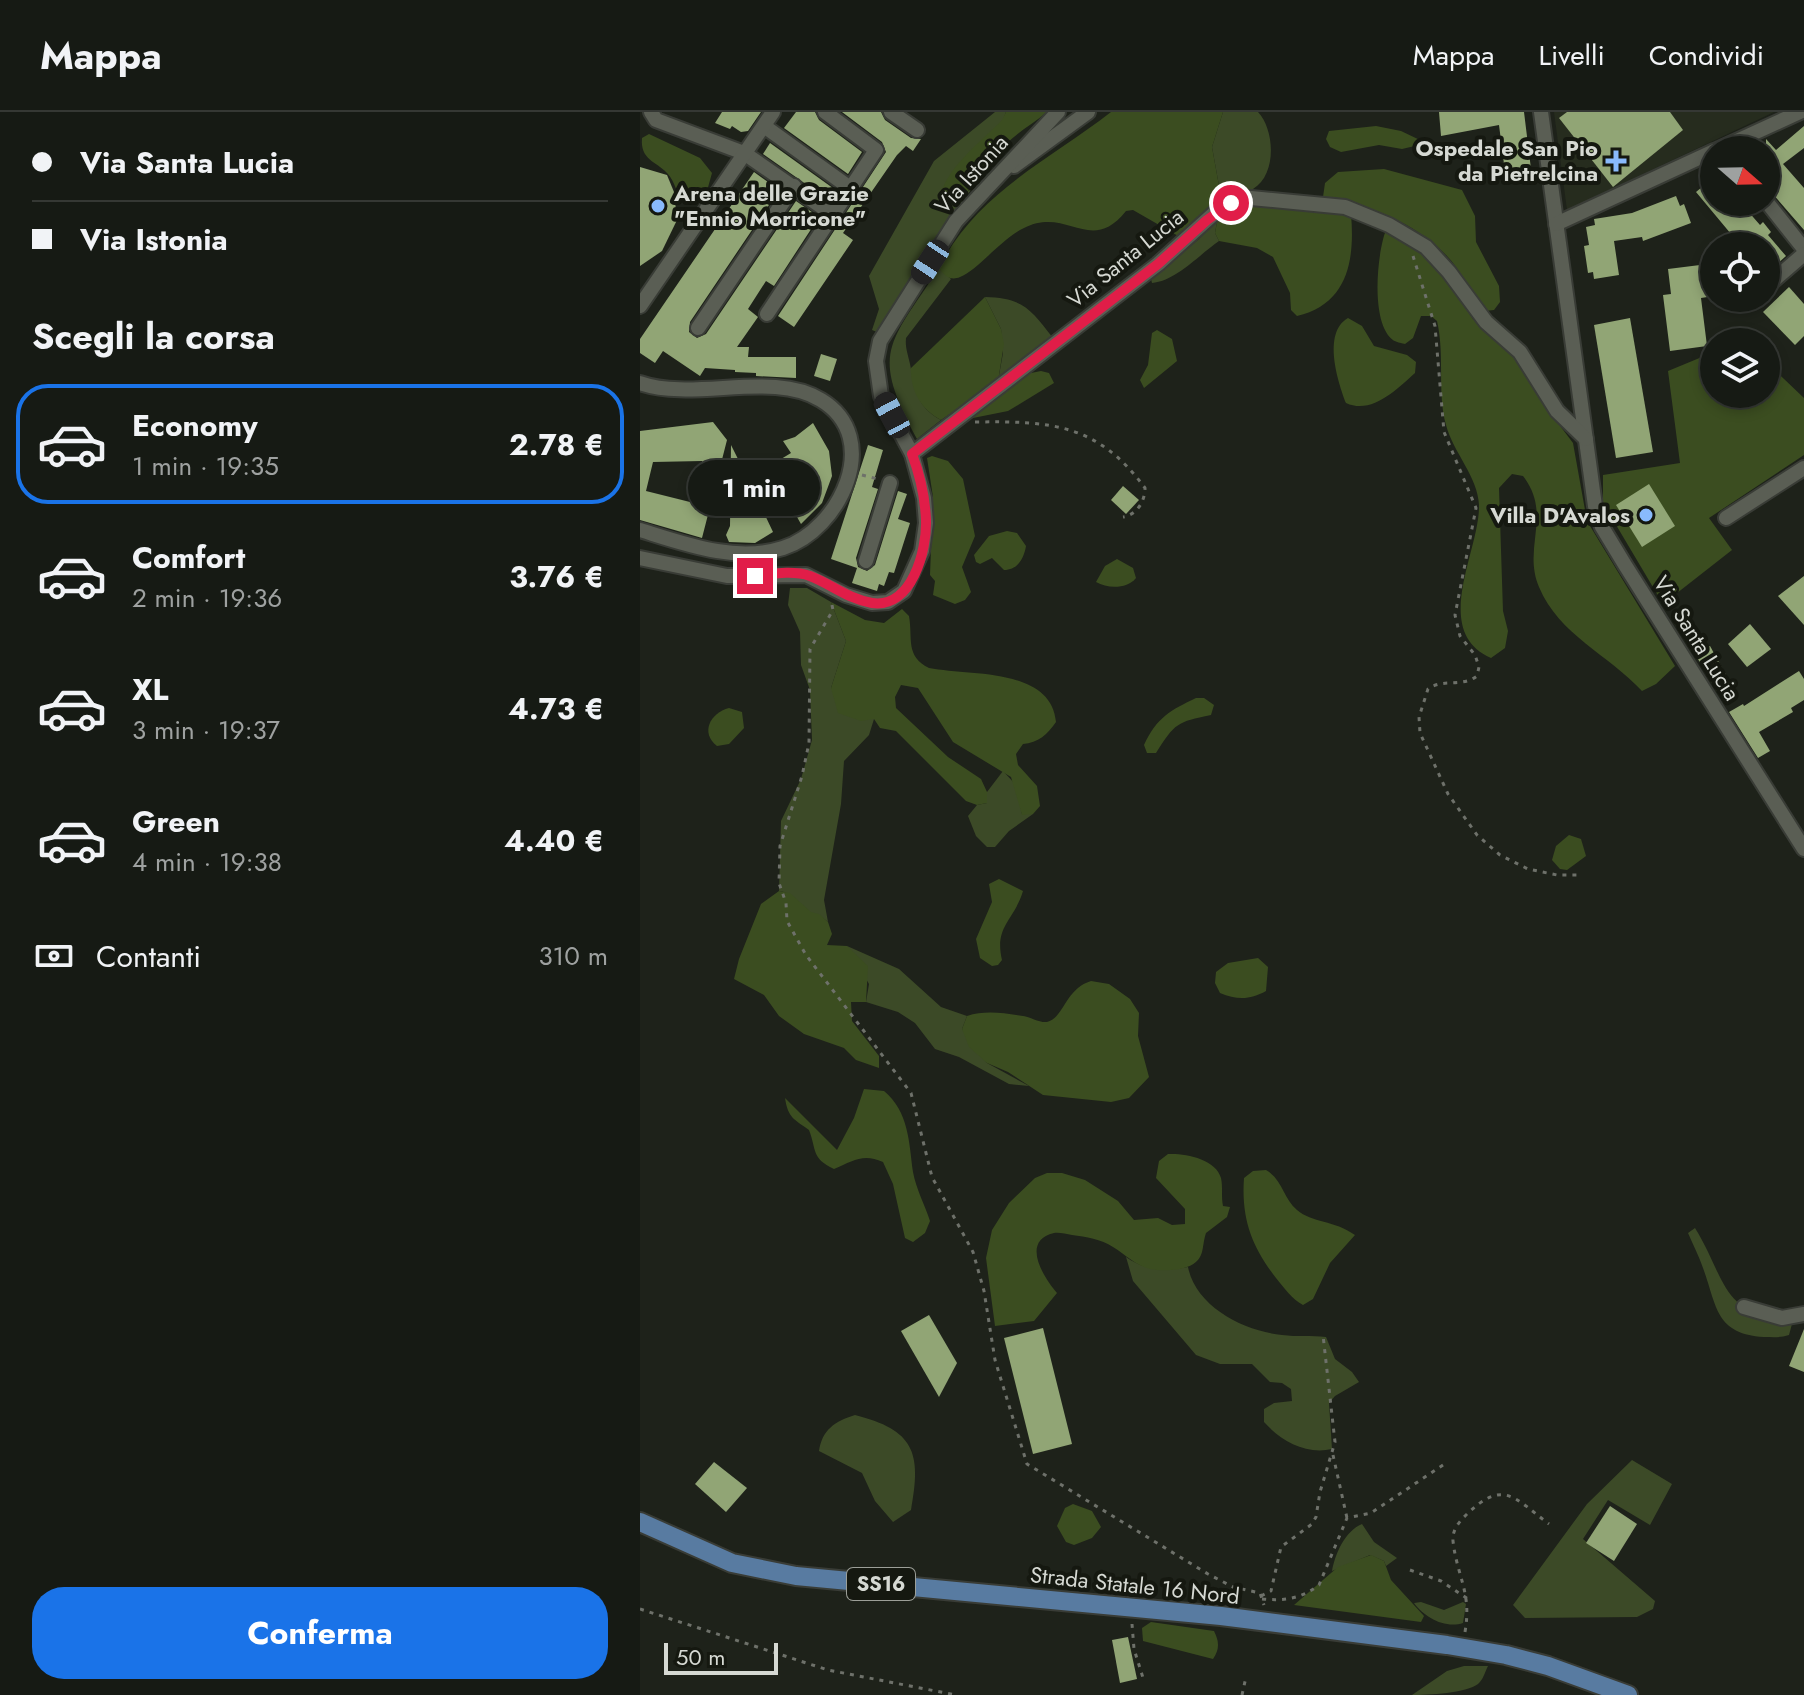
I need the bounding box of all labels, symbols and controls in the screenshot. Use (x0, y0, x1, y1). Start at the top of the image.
text: Mappa (40, 28, 162, 83)
text: Mappa (1413, 35, 1494, 76)
text: Livelli (1538, 35, 1605, 76)
text: Condividi (1649, 35, 1764, 76)
street label: Via Istonia (927, 127, 1015, 221)
place label: Ospedale San Pio da Pietrelcina (1416, 132, 1598, 189)
north arrow (1700, 136, 1780, 216)
map controls (1700, 136, 1780, 408)
text: Via Santa Lucia (80, 141, 294, 184)
marker: Ospedale San Pio da Pietrelcina (1605, 150, 1627, 172)
place label: Arena delle Grazie "Ennio Morricone" (673, 177, 869, 234)
route start (1213, 185, 1249, 221)
marker: Arena delle Grazie "Ennio Morricone" (649, 197, 667, 215)
street label: Via Santa Lucia (1060, 201, 1190, 315)
text: Via Istonia (80, 218, 228, 261)
button: locate (1700, 232, 1780, 312)
car (907, 235, 953, 289)
text: Scegli la corsa (32, 310, 275, 362)
button: layers (1700, 328, 1780, 408)
car (870, 388, 914, 442)
text: Economy (132, 404, 258, 447)
icon: car (36, 408, 108, 480)
text: 2.78 € (509, 423, 604, 466)
text: 1 min · 19:35 (132, 447, 279, 485)
callout: 1 min (689, 460, 821, 516)
text: 1 min (722, 469, 786, 507)
place label: Villa D'Avalos (1489, 499, 1630, 531)
marker: Villa D'Avalos (1637, 506, 1655, 524)
text: Comfort (132, 536, 245, 579)
icon: car (36, 540, 108, 612)
text: 3.76 € (509, 555, 604, 598)
route end (737, 558, 773, 594)
street label: Via Santa Lucia (1646, 569, 1748, 707)
text: 2 min · 19:36 (132, 579, 282, 617)
text: XL (132, 668, 168, 711)
icon: car (36, 672, 108, 744)
text: 4.73 € (508, 687, 604, 730)
text: 3 min · 19:37 (132, 711, 280, 749)
text: Green (132, 800, 220, 843)
icon: car (36, 804, 108, 876)
text: 4.40 € (504, 819, 604, 862)
text: 4 min · 19:38 (132, 843, 282, 881)
icon: cash (32, 934, 76, 978)
text: Contanti (96, 935, 201, 978)
text: 310 m (538, 937, 608, 975)
street label: Strada Statale 16 Nord (1029, 1558, 1241, 1612)
road number: SS16 (847, 1568, 915, 1600)
button: Conferma (32, 1587, 608, 1679)
scale bar (664, 1639, 778, 1675)
text: 50 m (676, 1641, 725, 1673)

